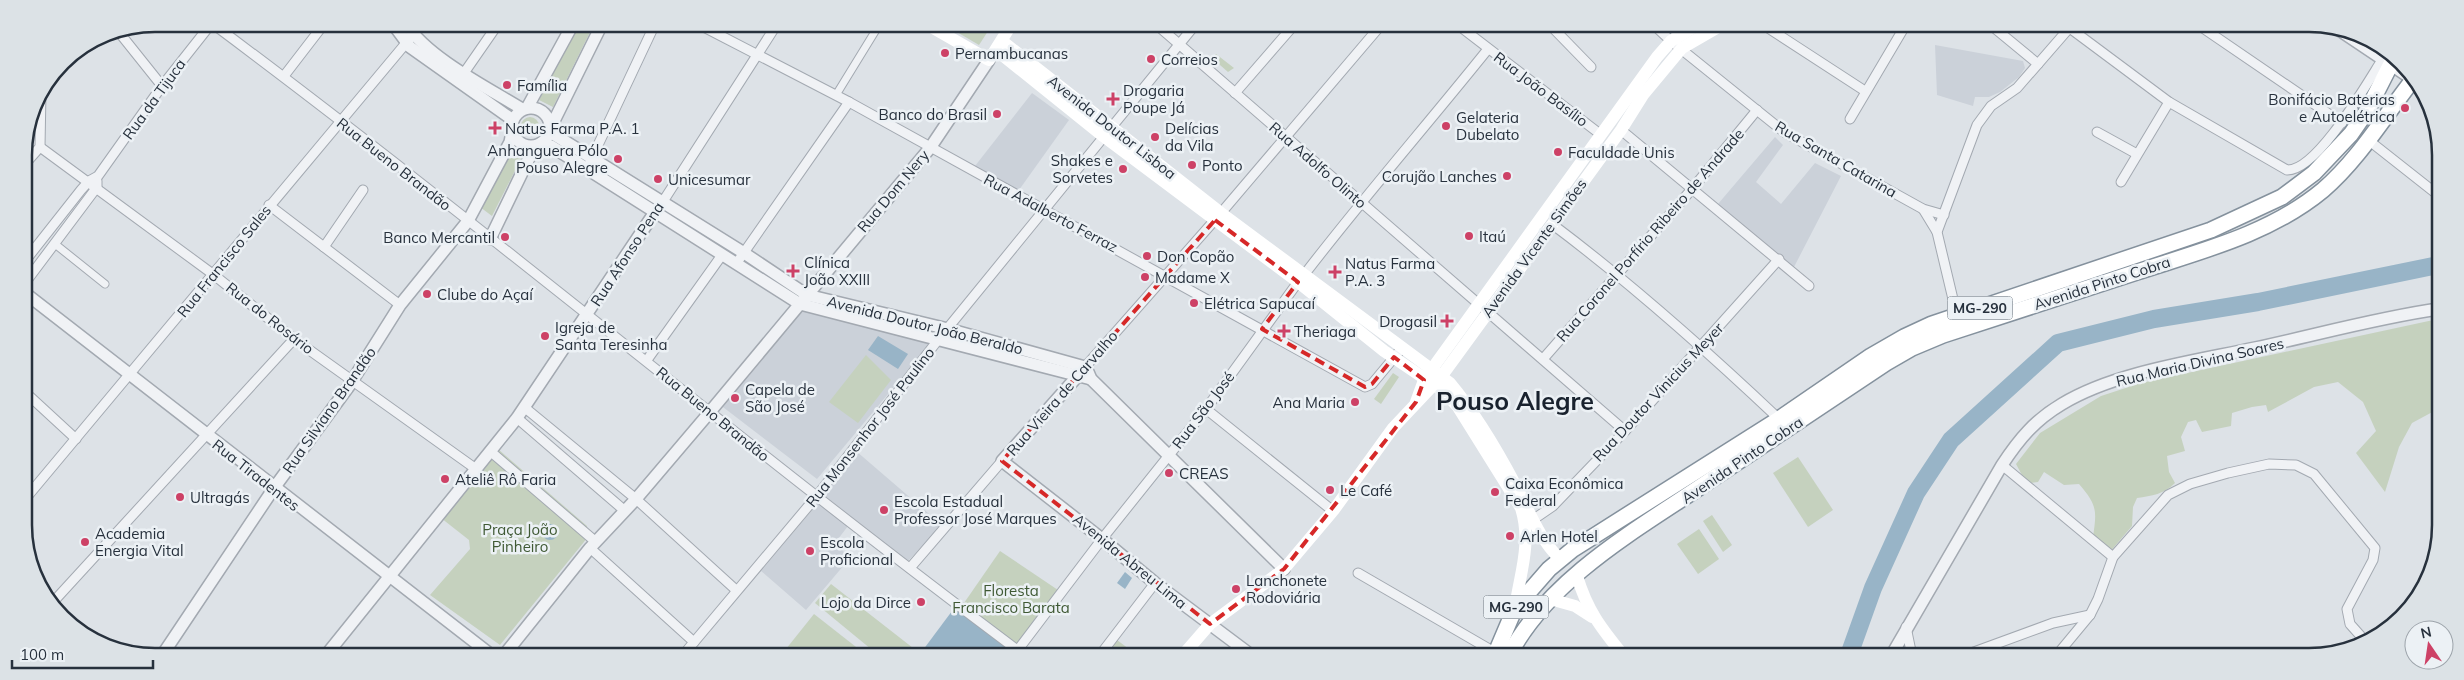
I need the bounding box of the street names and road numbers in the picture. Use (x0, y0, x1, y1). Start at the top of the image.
street label: Rua João Basílio (1490, 47, 1592, 131)
street label: Rua da Tijuca (118, 55, 190, 143)
street label: Avenida Doutor Lisboa (1044, 71, 1180, 183)
street label: Rua Bueno Brandão (333, 113, 455, 215)
street label: Rua Santa Catarina (1772, 116, 1900, 202)
street label: Rua Adolfo Olinto (1265, 118, 1371, 212)
street label: Rua Coronel Porfírio Ribeiro de Andrade (1552, 124, 1748, 346)
street label: Rua Dom Nery (853, 146, 933, 236)
street label: Rua Adalberto Ferraz (981, 170, 1121, 256)
street label: Avenida Vicente Simões (1477, 175, 1591, 321)
street label: Rua Afonso Pena (586, 198, 668, 310)
street label: Rua Francisco Sales (173, 201, 275, 321)
street label: Avenida Pinto Cobra (2031, 252, 2173, 314)
street label: Rua do Rosário (222, 278, 318, 358)
street label: Avenida Doutor João Beraldo (825, 291, 1025, 359)
road number: MG-290 (1948, 296, 2012, 320)
street label: Rua Doutor Vinicius Meyer (1589, 318, 1728, 466)
street label: Rua Vieira de Carvalho (1002, 326, 1122, 460)
street label: Rua Maria Divina Soares (2114, 333, 2286, 391)
street label: Rua Silviano Brandão (278, 343, 380, 477)
street label: Rua Monsenhor José Paulino (802, 343, 938, 511)
street label: Rua Bueno Brandão (653, 363, 773, 465)
street label: Rua São José (1168, 368, 1238, 452)
street label: Avenida Pinto Cobra (1678, 412, 1806, 508)
street label: Rua Tiradentes (209, 435, 303, 515)
street label: Avenida Abreu Lima (1069, 509, 1191, 613)
road number: MG-290 (1484, 596, 1548, 618)

